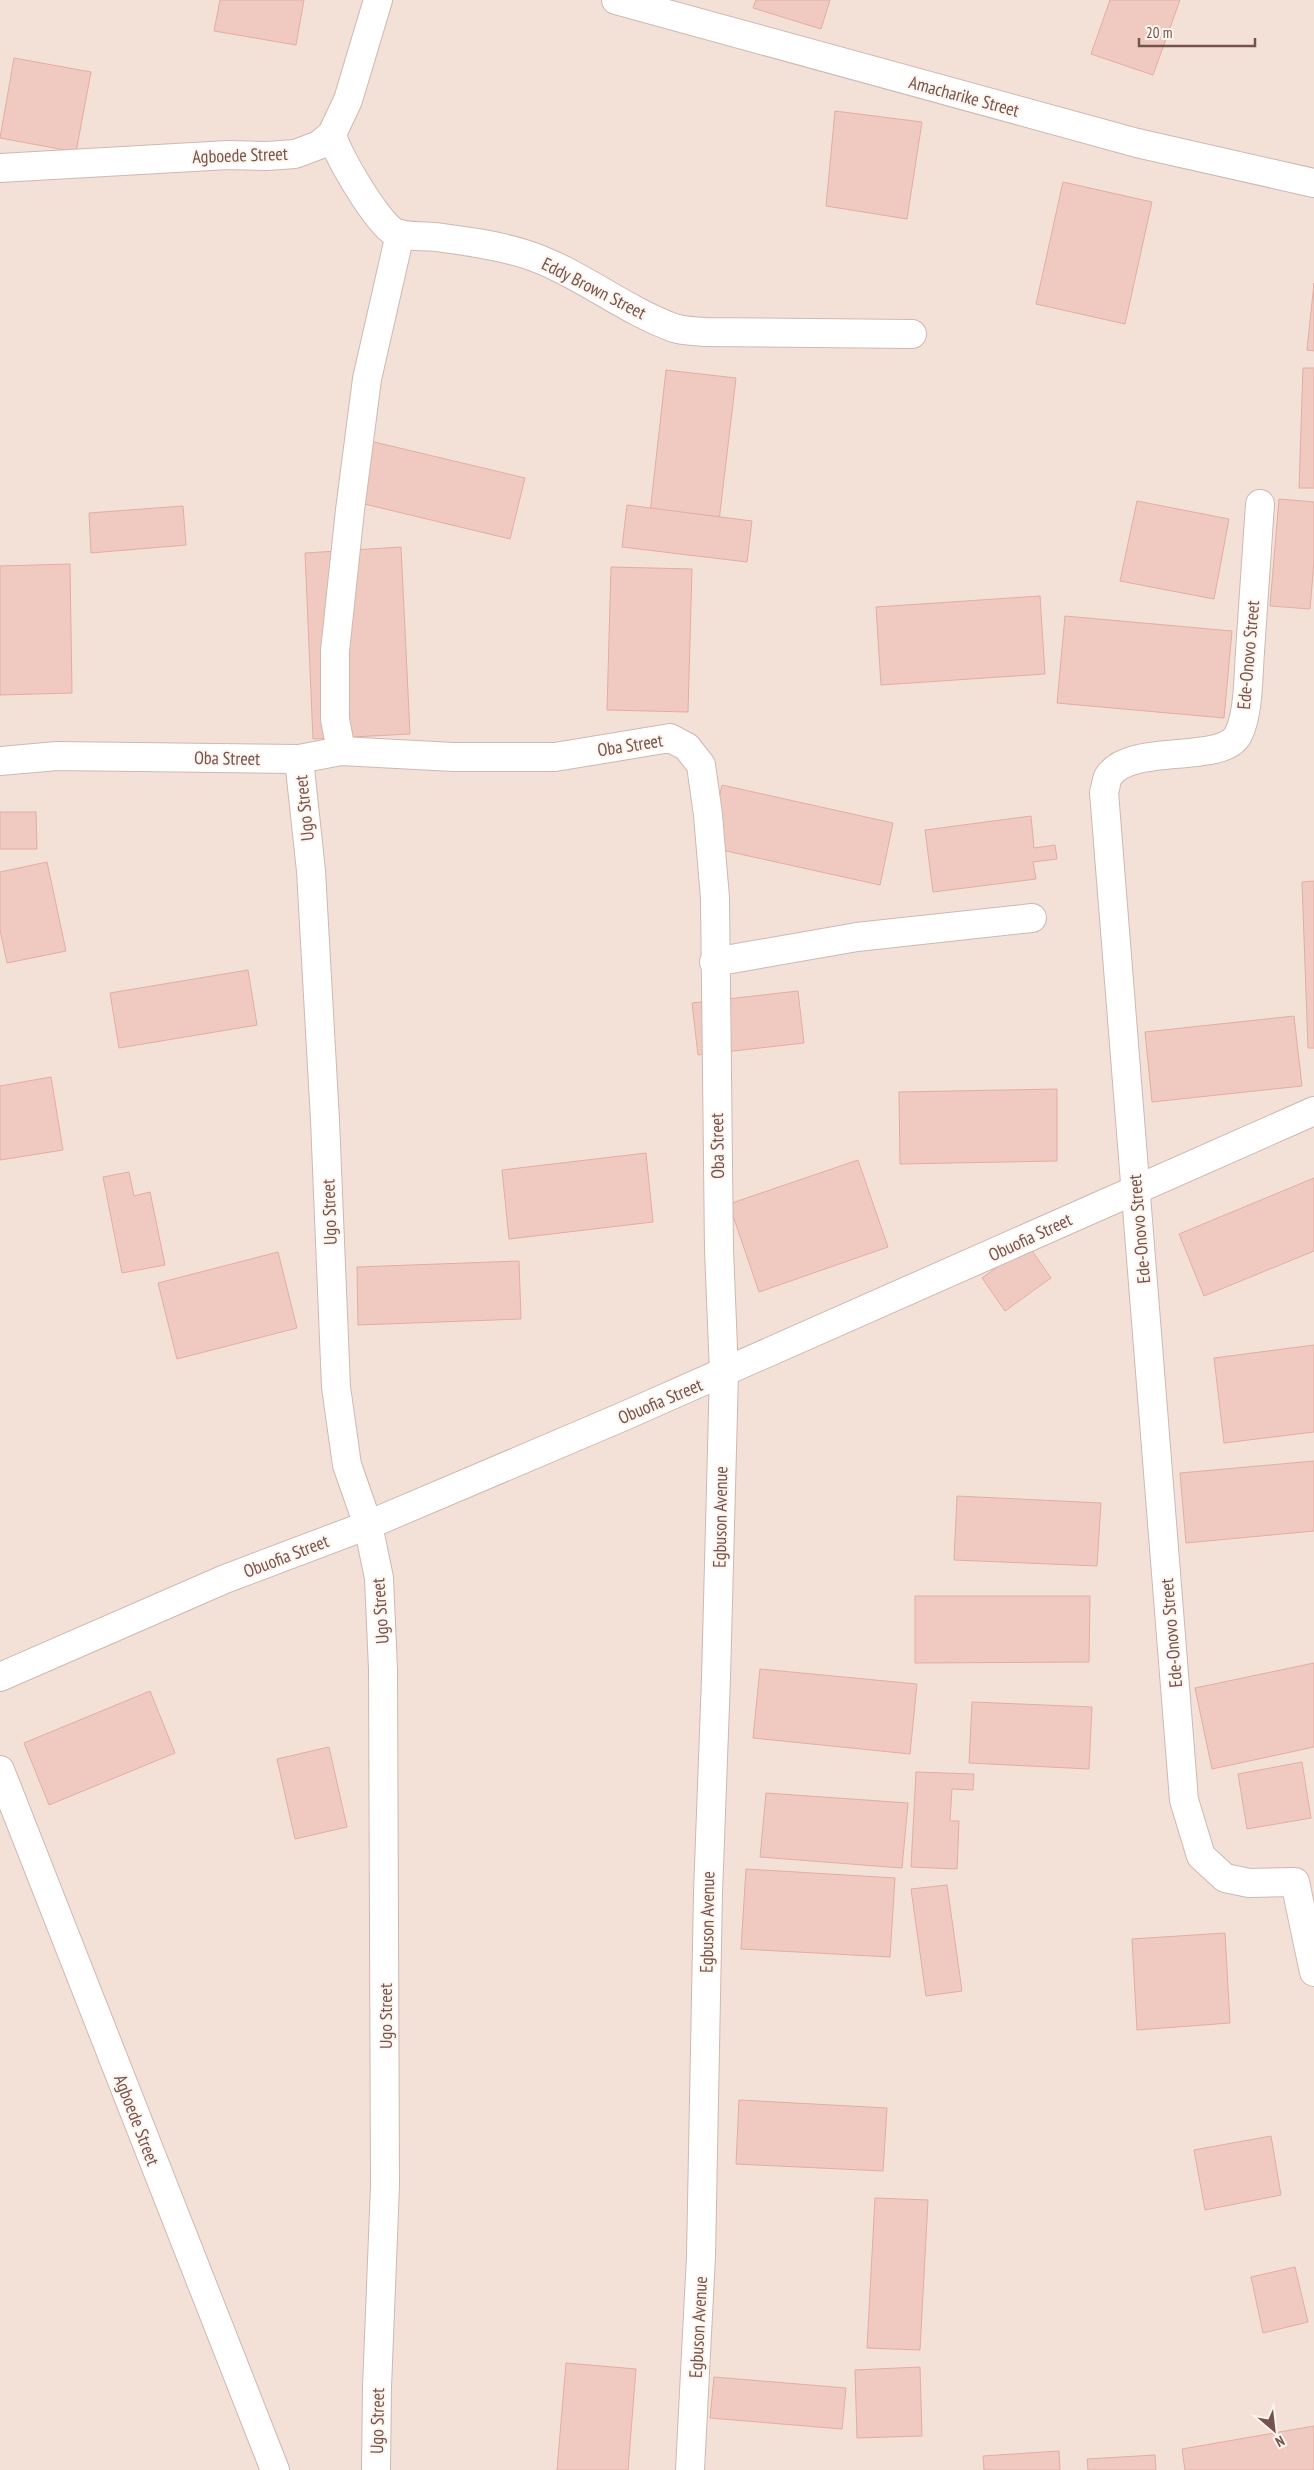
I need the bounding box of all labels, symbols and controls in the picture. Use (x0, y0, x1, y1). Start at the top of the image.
scale bar (1139, 15, 1255, 47)
text: 20 m (1146, 23, 1172, 42)
street label: Amacharike Street (906, 70, 1022, 122)
street label: Agboede Street (192, 142, 288, 168)
street label: Eddy Brown Street (538, 252, 650, 324)
street label: Ede-Onovo Street (1232, 599, 1264, 710)
street label: Oba Street (596, 728, 664, 762)
street label: Oba Street (194, 746, 260, 770)
street label: Ugo Street (289, 774, 319, 842)
street label: Oba Street (705, 1113, 729, 1179)
street label: Ede-Onovo Street (1123, 1173, 1155, 1284)
street label: Ugo Street (316, 1179, 342, 1245)
street label: Obuofia Street (985, 1208, 1075, 1266)
street label: Obuofia Street (614, 1373, 706, 1429)
street label: Egbuson Avenue (708, 1466, 732, 1568)
street label: Obuofia Street (240, 1529, 332, 1583)
street label: Ugo Street (366, 1577, 394, 1645)
street label: Ede-Onovo Street (1155, 1577, 1187, 1688)
street label: Egbuson Avenue (695, 1871, 719, 1973)
street label: Ugo Street (374, 1983, 397, 2049)
street label: Agboede Street (109, 2071, 165, 2169)
street label: Egbuson Avenue (684, 2276, 712, 2378)
street label: Ugo Street (365, 2388, 389, 2454)
north arrow (1249, 2405, 1299, 2455)
text: N (1273, 2432, 1288, 2451)

